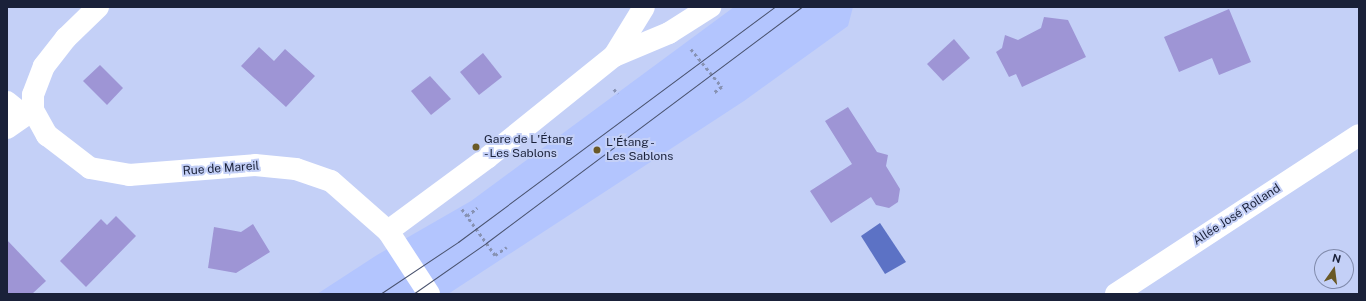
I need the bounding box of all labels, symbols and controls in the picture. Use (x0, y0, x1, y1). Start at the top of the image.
place label: Gare de L'Étang - Les Sablons (484, 133, 573, 161)
place label: L'Étang - Les Sablons (606, 136, 673, 164)
marker: Gare de L'Étang - Les Sablons (471, 142, 481, 152)
marker: L'Étang - Les Sablons (591, 144, 603, 156)
street label: Rue de Mareil (182, 159, 260, 179)
street label: Allée José Rolland (1191, 181, 1283, 249)
north arrow (1314, 249, 1354, 289)
text: N (1331, 251, 1342, 265)

